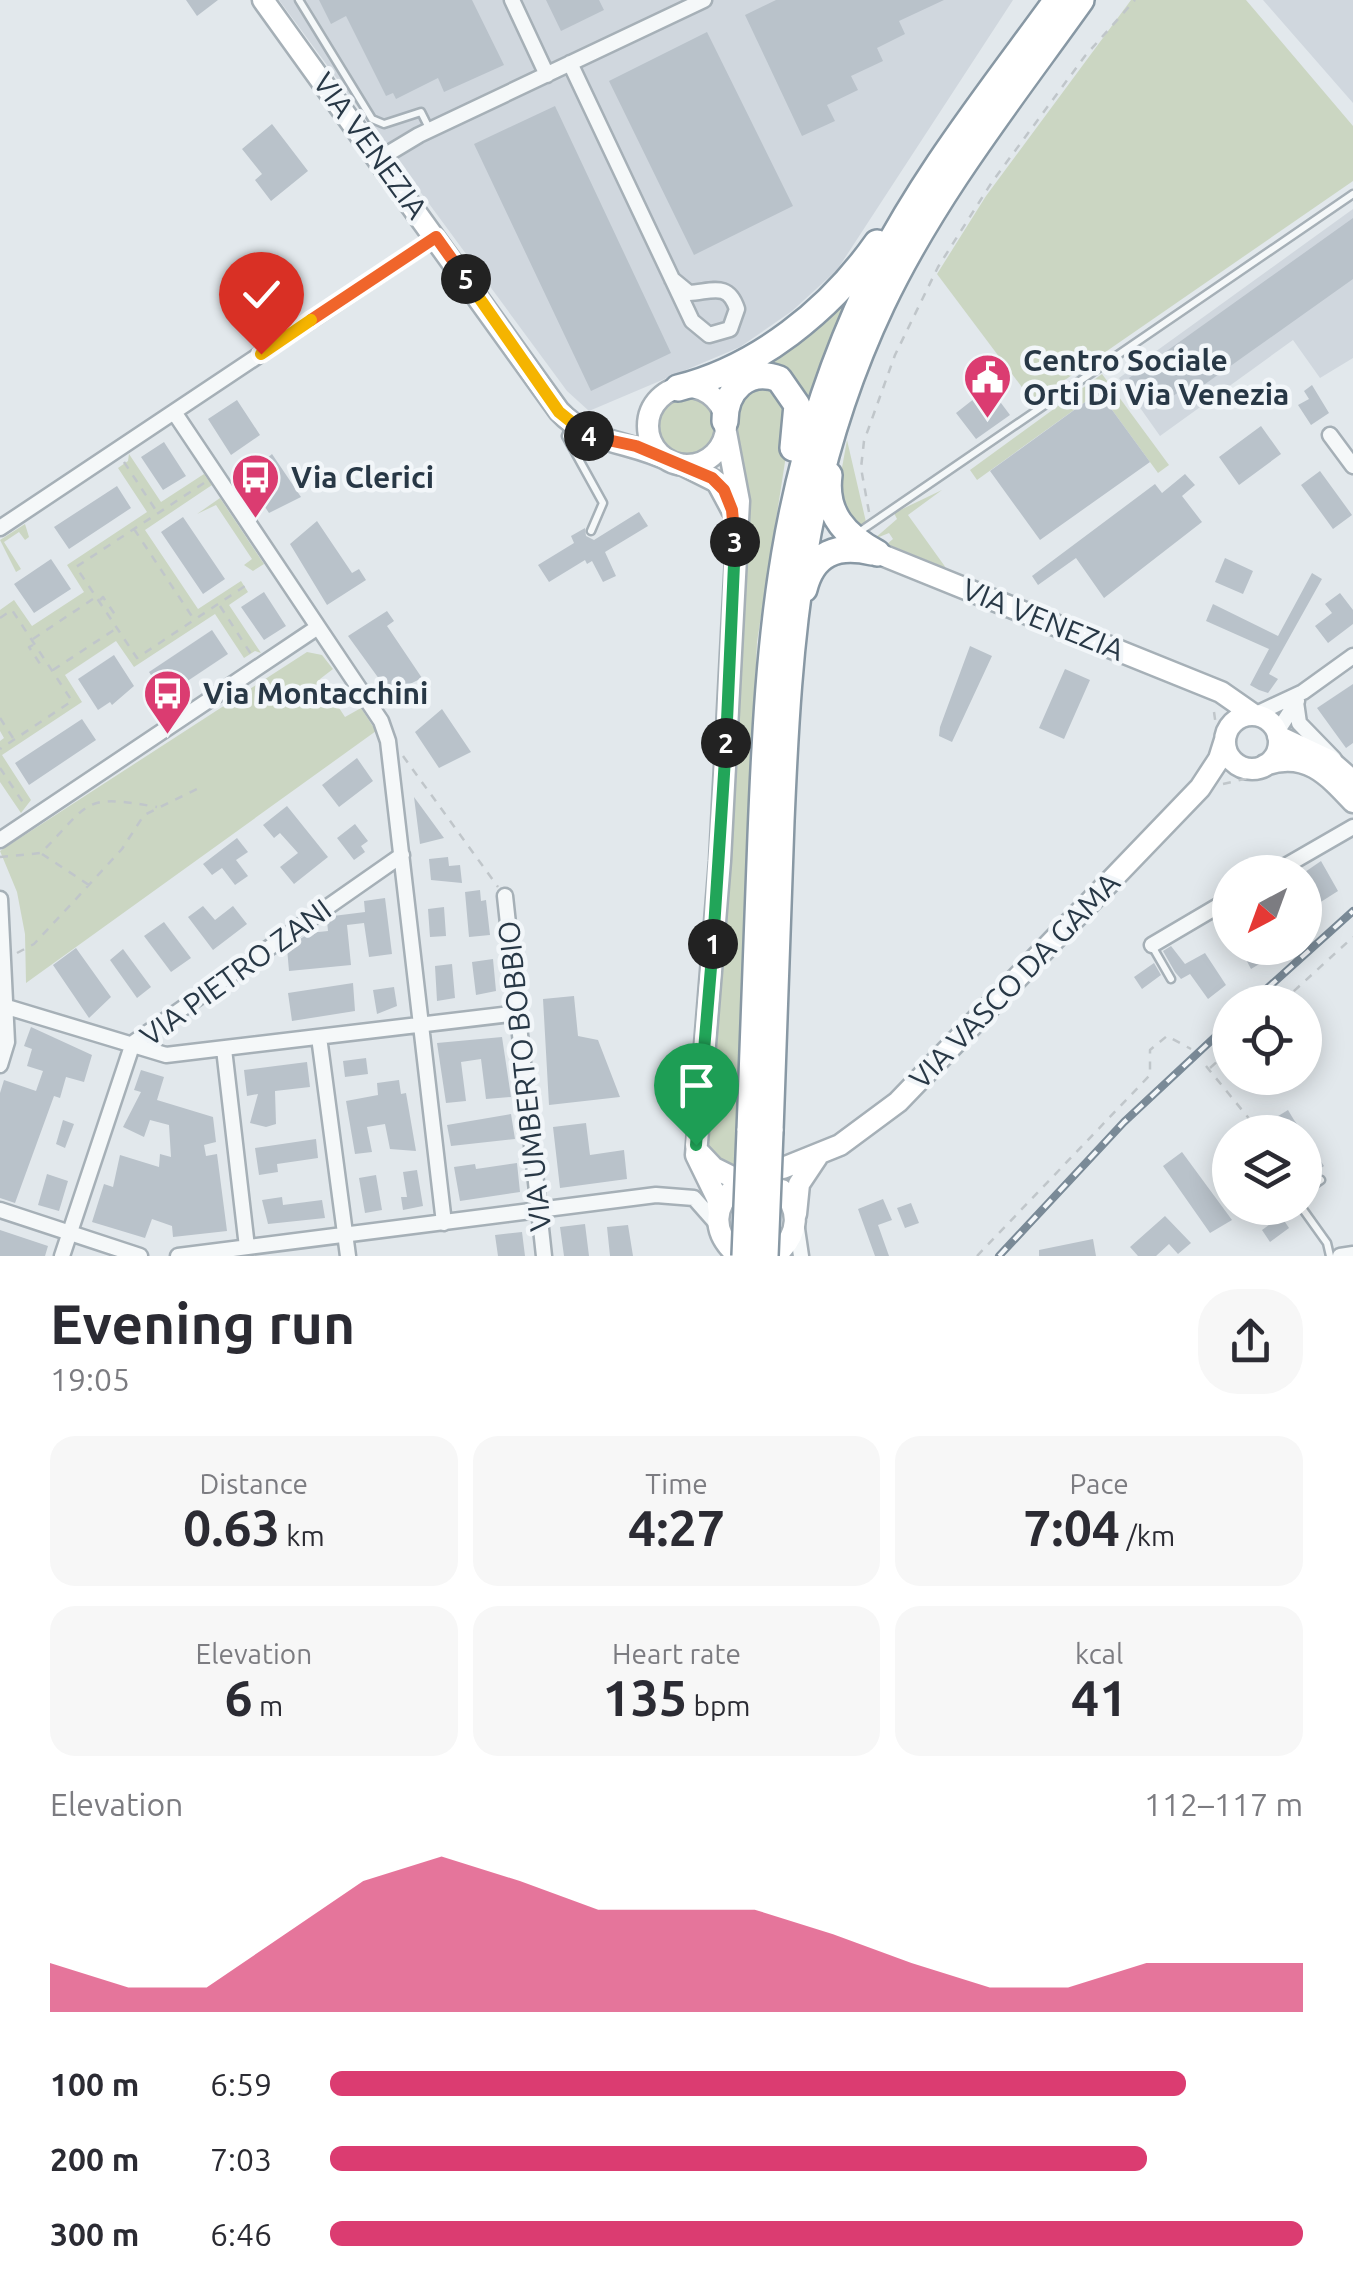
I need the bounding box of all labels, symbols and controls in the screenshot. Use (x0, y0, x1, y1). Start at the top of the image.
street label: VIA VENEZIA (307, 66, 435, 225)
pin (219, 252, 304, 355)
pin: 5 (441, 254, 491, 304)
text: 5 (458, 263, 474, 294)
icon: check (234, 267, 289, 322)
place label: Centro Sociale Orti Di Via Venezia (1023, 343, 1289, 411)
public building icon: Centro Sociale Orti Di Via Venezia (962, 352, 1014, 420)
pin: 4 (564, 411, 614, 461)
text: 4 (581, 420, 597, 451)
bus stop icon: Via Clerici (230, 452, 282, 520)
place label: Via Clerici (291, 460, 434, 494)
pin: 3 (710, 517, 760, 567)
text: 3 (727, 526, 743, 557)
street label: VIA VENEZIA (958, 571, 1130, 667)
bus stop icon: Via Montacchini (142, 668, 194, 736)
place label: Via Montacchini (203, 676, 428, 710)
pin: 2 (701, 718, 751, 768)
text: 2 (718, 727, 734, 758)
north arrow (1212, 855, 1322, 965)
map controls (1212, 855, 1322, 1225)
street label: VIA VASCO DA GAMA (902, 865, 1126, 1095)
street label: VIA PIETRO ZANI (134, 892, 337, 1053)
street label: VIA UMBERTO BOBBIO (491, 919, 557, 1233)
pin: 1 (688, 919, 738, 969)
text: 1 (705, 928, 721, 959)
button: locate (1212, 985, 1322, 1095)
pin (654, 1043, 739, 1146)
icon: arrive (669, 1058, 724, 1113)
button: layers (1212, 1115, 1322, 1225)
button: share (1198, 1289, 1303, 1394)
text: Evening run (50, 1293, 355, 1354)
text: 19:05 (50, 1361, 130, 1397)
text: Distance (200, 1468, 308, 1499)
text: Time (645, 1468, 708, 1499)
text: Pace (1070, 1468, 1129, 1499)
text: 0.63 (183, 1499, 280, 1555)
text: 4:27 (628, 1499, 725, 1555)
text: 7:04 (1023, 1499, 1120, 1555)
text: km (280, 1520, 325, 1551)
text: /km (1120, 1520, 1175, 1551)
text: Elevation (195, 1638, 312, 1669)
text: Heart rate (612, 1638, 741, 1669)
text: kcal (1075, 1638, 1123, 1669)
text: 6 (224, 1669, 253, 1725)
text: 135 (603, 1669, 687, 1725)
text: 41 (1071, 1669, 1127, 1725)
text: m (253, 1690, 283, 1721)
text: bpm (687, 1690, 750, 1721)
text: Elevation (50, 1786, 183, 1822)
text: 112–117 m (1144, 1786, 1303, 1822)
text: 100 m (50, 2066, 139, 2102)
text: 6:59 (210, 2066, 272, 2102)
text: 200 m (50, 2141, 139, 2177)
text: 7:03 (210, 2141, 272, 2177)
text: 300 m (50, 2216, 139, 2252)
text: 6:46 (210, 2216, 272, 2252)

